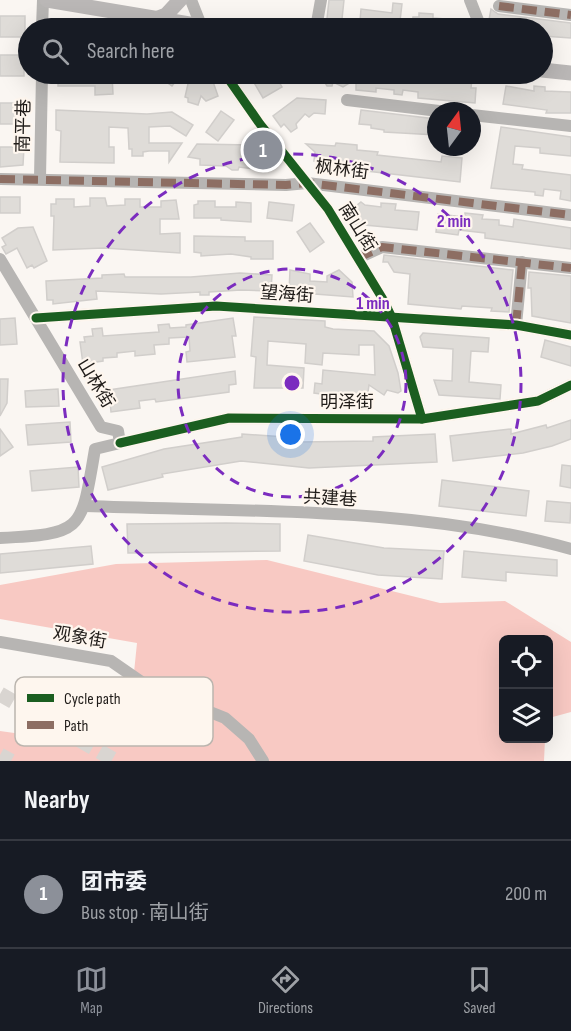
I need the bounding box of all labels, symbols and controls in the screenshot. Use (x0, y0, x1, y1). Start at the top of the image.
search box (18, 18, 553, 84)
icon: search (39, 35, 72, 68)
text: Search here (87, 38, 174, 65)
street label: 南平巷 (13, 99, 34, 153)
north arrow (427, 102, 481, 156)
pin: 1 (244, 128, 282, 172)
street label: 枫林街 (314, 156, 370, 183)
street label: 南山街 (334, 199, 381, 256)
text: 2 min (437, 211, 471, 232)
street label: 望海街 (259, 282, 315, 307)
text: 1 min (356, 293, 390, 314)
street label: 山林街 (73, 355, 118, 412)
centre of rings (282, 373, 302, 393)
street label: 明泽街 (320, 392, 374, 413)
your location (276, 420, 305, 449)
street label: 共建巷 (302, 487, 357, 510)
street label: 观象街 (52, 622, 108, 653)
map controls (499, 635, 553, 743)
button: locate (499, 635, 553, 689)
legend (15, 677, 213, 746)
button: layers (499, 689, 553, 743)
text: Cycle path (64, 690, 121, 709)
text: Path (64, 717, 88, 736)
text: Nearby (24, 785, 90, 816)
text: 团市委 (81, 869, 147, 896)
text: 1 (40, 882, 47, 906)
text: 200 m (505, 882, 547, 906)
text: Bus stop · 南山街 (81, 901, 209, 925)
tab: Map (75, 963, 108, 1018)
tab: Directions (258, 963, 313, 1018)
tab: Saved (463, 963, 496, 1018)

